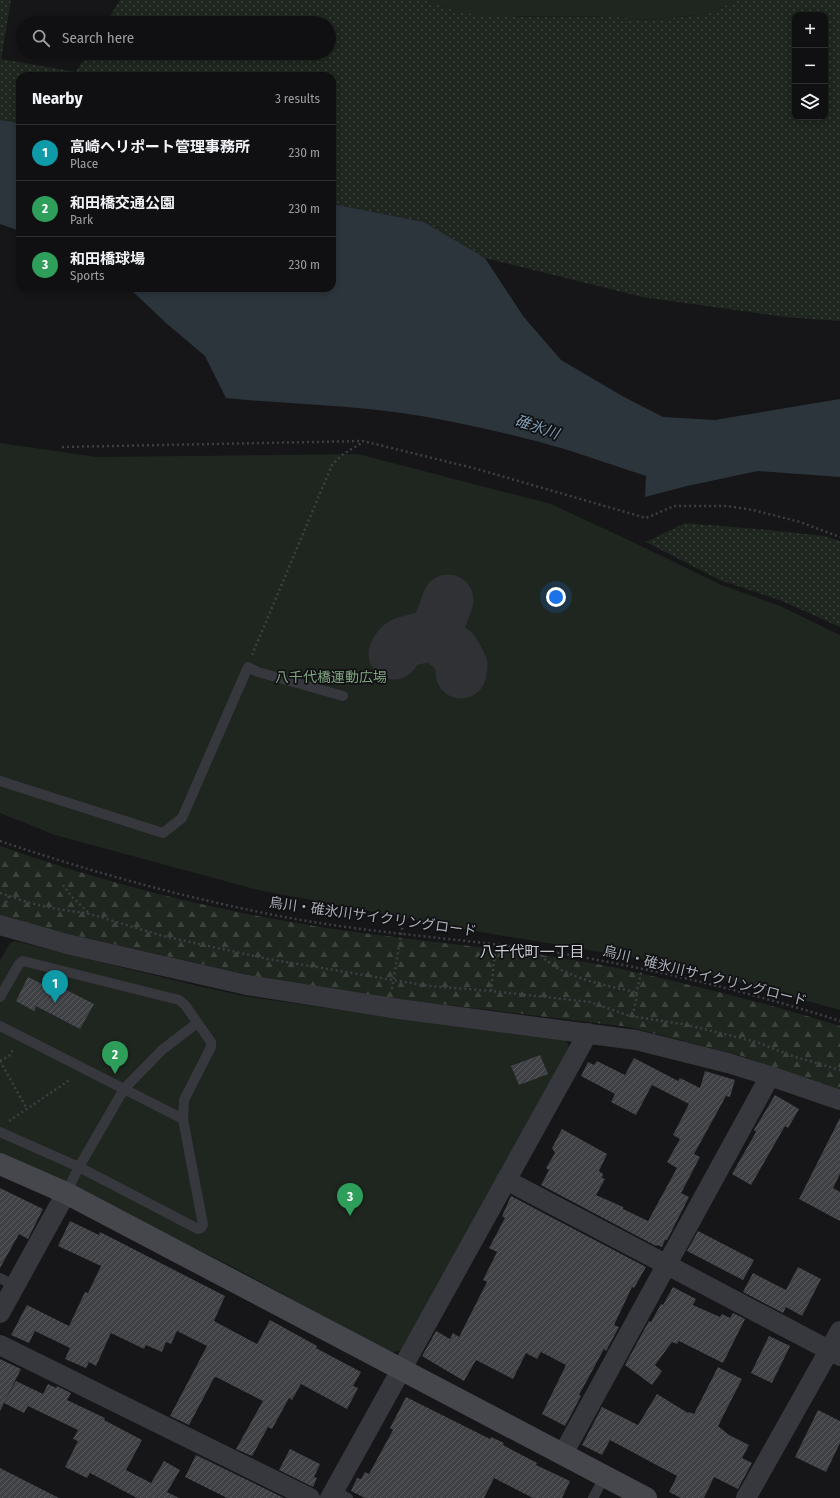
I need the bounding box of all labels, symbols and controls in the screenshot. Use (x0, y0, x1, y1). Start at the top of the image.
map controls (792, 12, 828, 120)
button: + (792, 12, 828, 48)
search box (16, 16, 336, 60)
icon: search (30, 27, 52, 49)
text: Search here (62, 29, 134, 47)
button: − (792, 48, 828, 84)
button: layers (792, 84, 828, 120)
text: Nearby (32, 88, 83, 109)
text: 3 results (275, 91, 320, 106)
text: 高崎ヘリポート管理事務所 (70, 138, 250, 156)
text: 1 (42, 145, 48, 160)
text: 230 m (289, 145, 320, 160)
text: Place (70, 156, 98, 171)
text: 和田橋交通公園 (70, 194, 175, 212)
text: 2 (42, 201, 48, 216)
text: 230 m (289, 201, 320, 216)
text: Park (70, 212, 93, 227)
text: 和田橋球場 (70, 250, 145, 268)
text: 3 (42, 257, 48, 272)
text: 230 m (289, 257, 320, 272)
text: Sports (70, 268, 105, 283)
water label: 碓氷川 (513, 411, 563, 443)
your location (546, 587, 566, 607)
park label: 八千代橋運動広場 (275, 669, 387, 686)
street label: 烏川・碓氷川サイクリングロード (268, 894, 478, 940)
street label: 烏川・碓氷川サイクリングロード (601, 942, 809, 1010)
district label: 八千代町一丁目 (479, 943, 585, 961)
pin: 1 (42, 970, 68, 1003)
pin: 2 (102, 1041, 128, 1074)
pin: 3 (337, 1183, 363, 1216)

